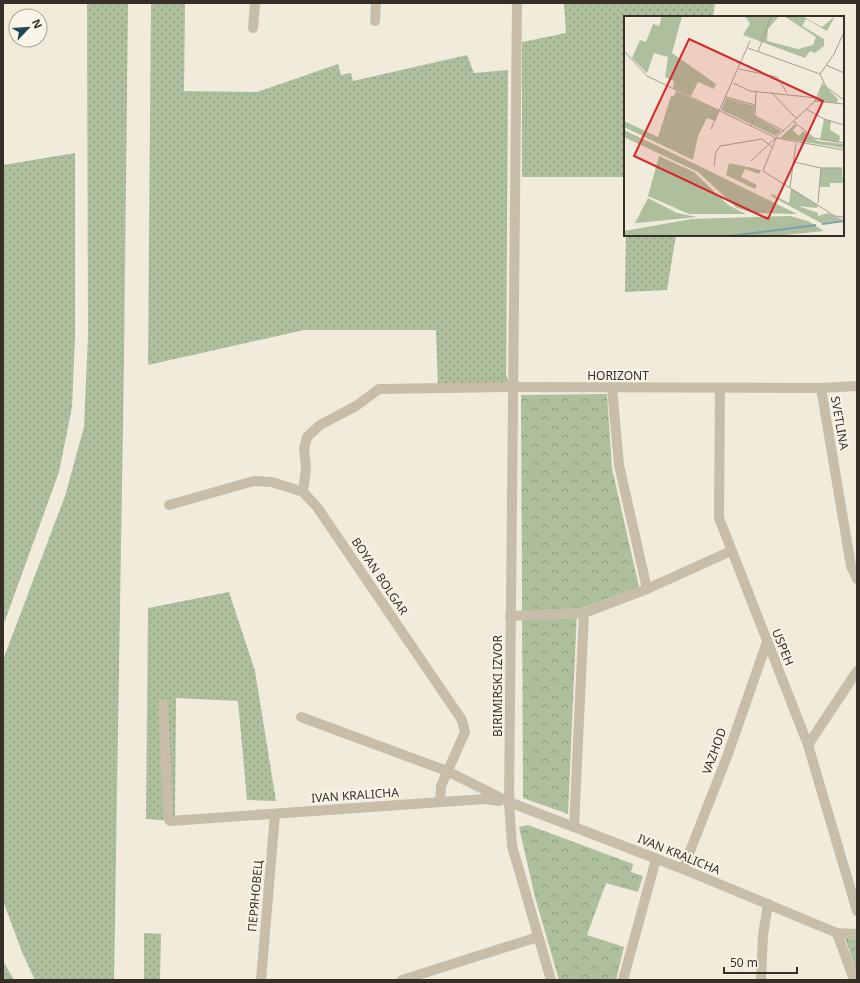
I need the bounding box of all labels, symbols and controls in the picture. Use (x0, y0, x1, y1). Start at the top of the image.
north arrow (8, 8, 48, 48)
text: N (29, 16, 46, 31)
inset map (624, 16, 844, 236)
street label: HORIZONT (587, 367, 649, 384)
street label: SVETLINA (827, 395, 853, 452)
street label: BOYAN BOLGAR (348, 534, 413, 619)
street label: USPEH (768, 626, 798, 668)
street label: BIRIMIRSKI IZVOR (489, 635, 506, 737)
street label: VAZHOD (698, 725, 730, 777)
street label: IVAN KRALICHA (311, 783, 400, 807)
street label: IVAN KRALICHA (635, 830, 723, 878)
street label: ПЕРЯНОВЕЦ (243, 859, 267, 933)
scale bar (724, 949, 797, 975)
text: 50 m (730, 954, 758, 971)

